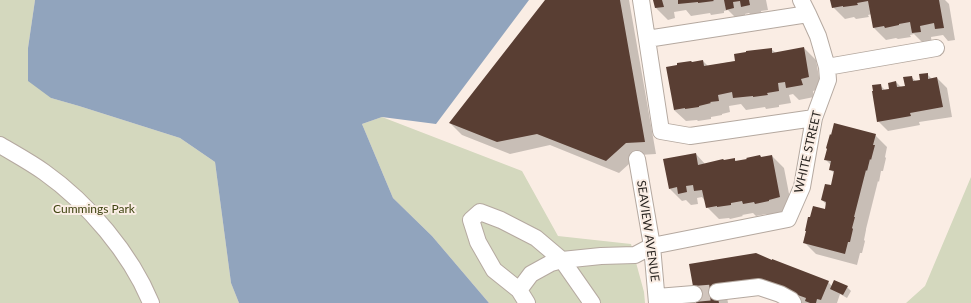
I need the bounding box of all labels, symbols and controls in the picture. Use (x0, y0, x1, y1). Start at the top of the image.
street label: WHITE STREET (792, 109, 824, 195)
street label: SEAVIEW AVENUE (634, 179, 662, 283)
park label: Cummings Park (53, 202, 135, 216)

